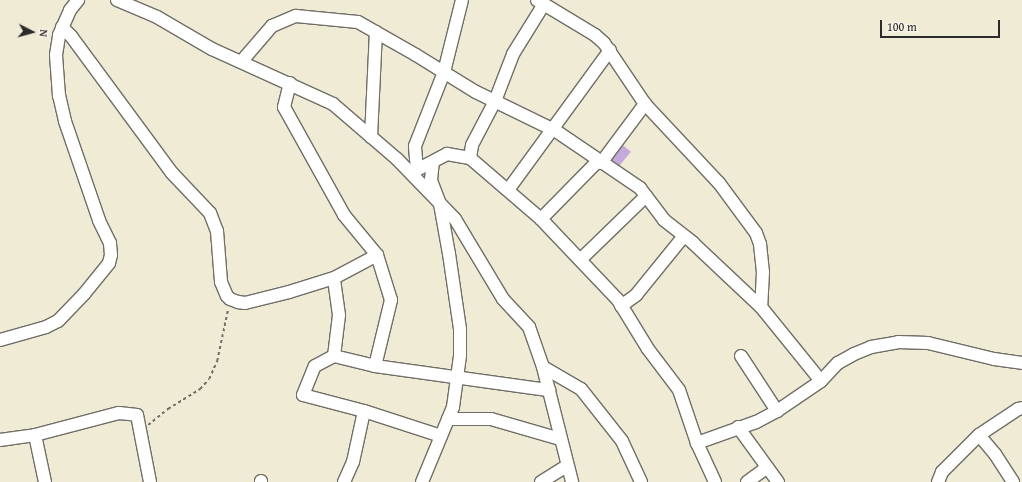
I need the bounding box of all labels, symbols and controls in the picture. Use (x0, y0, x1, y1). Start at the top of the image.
north arrow (12, 12, 52, 52)
scale bar (882, 12, 1002, 38)
text: 100 m (887, 18, 917, 35)
text: N (36, 29, 52, 38)

